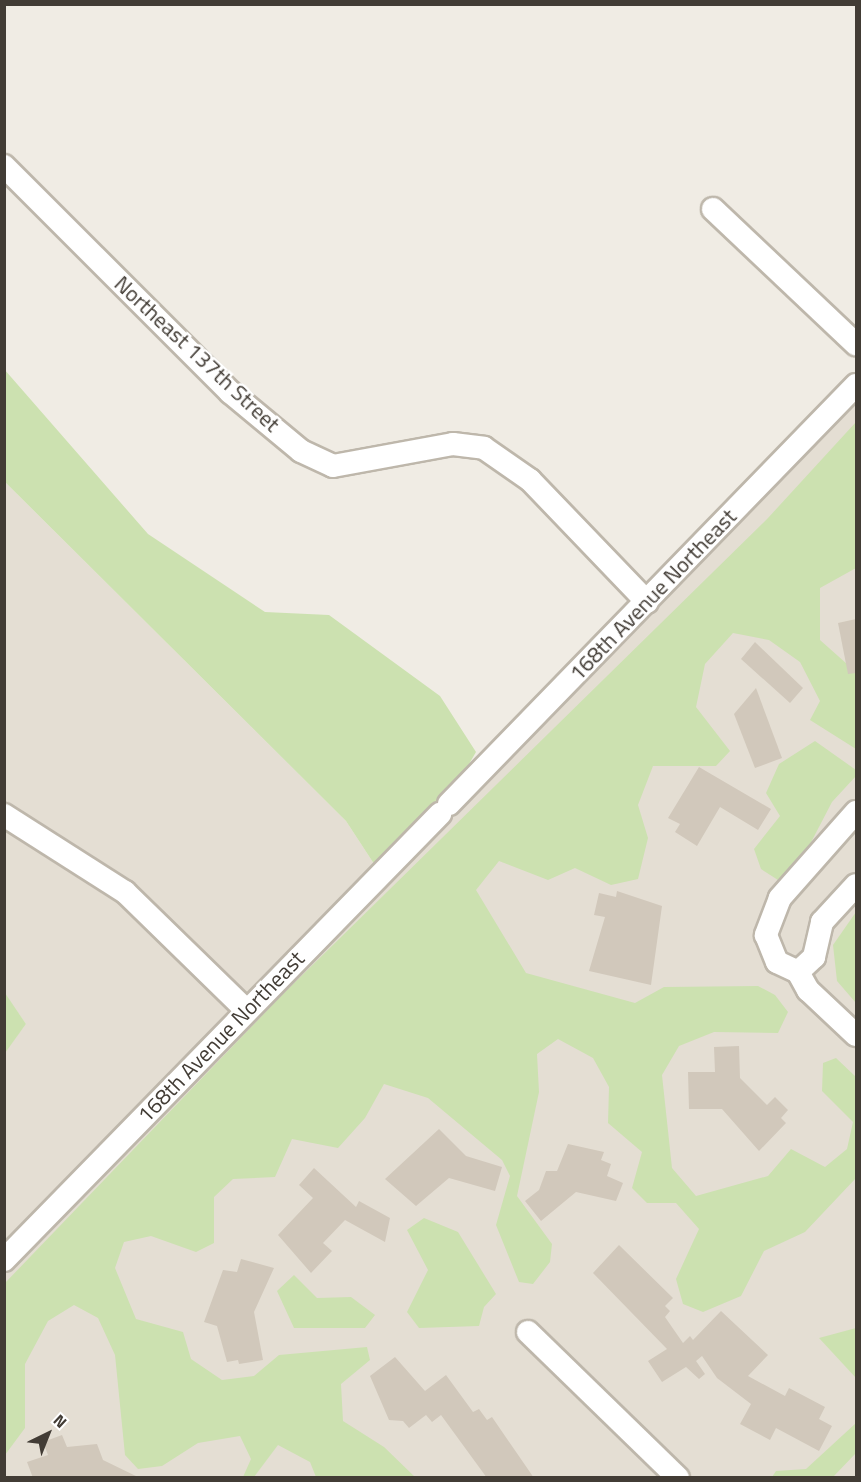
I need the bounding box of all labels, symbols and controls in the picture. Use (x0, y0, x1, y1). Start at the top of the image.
street label: Northeast 137th Street (109, 271, 285, 437)
street label: 168th Avenue Northeast (564, 504, 742, 686)
street label: 168th Avenue Northeast (132, 946, 310, 1128)
north arrow (18, 1404, 78, 1464)
text: N (48, 1408, 73, 1433)

